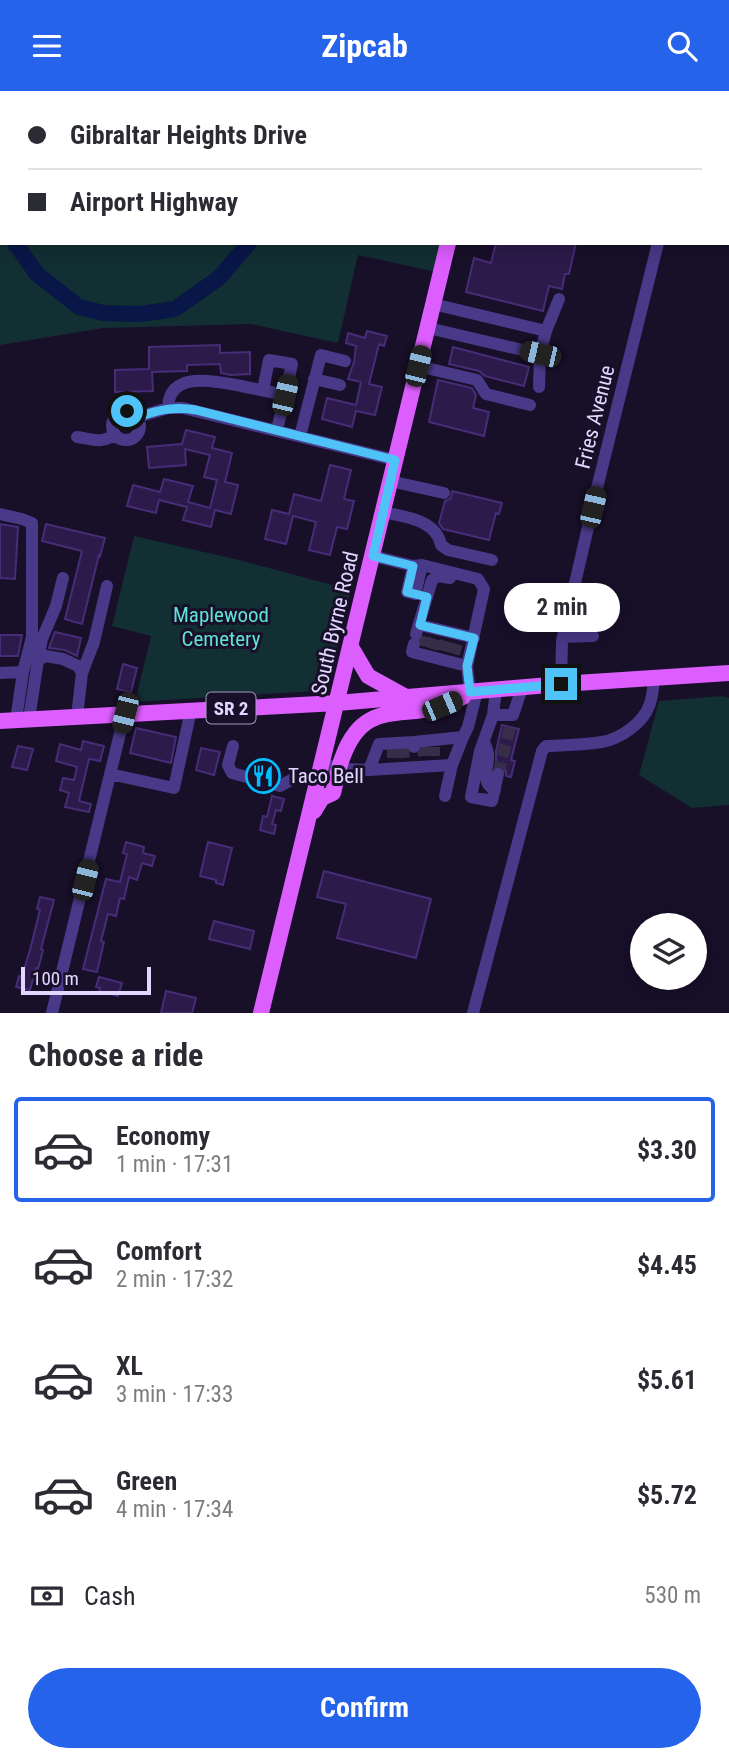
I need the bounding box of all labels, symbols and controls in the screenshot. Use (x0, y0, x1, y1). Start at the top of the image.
icon: menu (28, 27, 66, 65)
text: Zipcab (321, 27, 408, 65)
icon: search (663, 27, 701, 65)
text: Gibraltar Heights Drive (70, 120, 307, 150)
text: Airport Highway (70, 187, 238, 217)
car (518, 339, 563, 369)
car (403, 343, 434, 389)
street label: Fries Avenue (571, 363, 619, 471)
car (271, 372, 300, 418)
route start (111, 395, 143, 427)
car (579, 484, 608, 530)
street label: South Byrne Road (307, 549, 363, 697)
callout: 2 min (503, 582, 619, 631)
text: 2 min (536, 594, 588, 621)
park label: Maplewood Cemetery (173, 603, 269, 651)
route end (545, 668, 577, 700)
car (419, 688, 466, 724)
car (110, 690, 141, 736)
road number: SR 2 (206, 693, 256, 723)
restaurant icon: Taco Bell (244, 757, 282, 795)
place label: Taco Bell (288, 764, 364, 788)
car (70, 857, 101, 903)
map controls (630, 913, 707, 990)
button: layers (630, 913, 707, 990)
scale bar (21, 964, 150, 996)
text: 100 m (32, 967, 79, 990)
text: Choose a ride (28, 1036, 203, 1074)
icon: car (32, 1118, 95, 1181)
text: Economy (116, 1121, 210, 1151)
text: $3.30 (637, 1135, 697, 1165)
text: 1 min · 17:31 (116, 1151, 233, 1178)
icon: car (32, 1233, 95, 1296)
text: Comfort (116, 1236, 202, 1266)
text: $4.45 (637, 1250, 697, 1280)
text: 2 min · 17:32 (116, 1266, 233, 1293)
icon: car (32, 1348, 95, 1411)
text: XL (116, 1351, 143, 1381)
text: $5.61 (637, 1365, 697, 1395)
text: 3 min · 17:33 (116, 1381, 233, 1408)
icon: car (32, 1463, 95, 1526)
text: Green (116, 1466, 177, 1496)
text: $5.72 (637, 1480, 697, 1510)
text: 4 min · 17:34 (116, 1496, 233, 1523)
icon: cash (28, 1577, 66, 1615)
text: Cash (84, 1581, 136, 1611)
text: 530 m (644, 1582, 701, 1609)
button: Confirm (28, 1668, 701, 1748)

